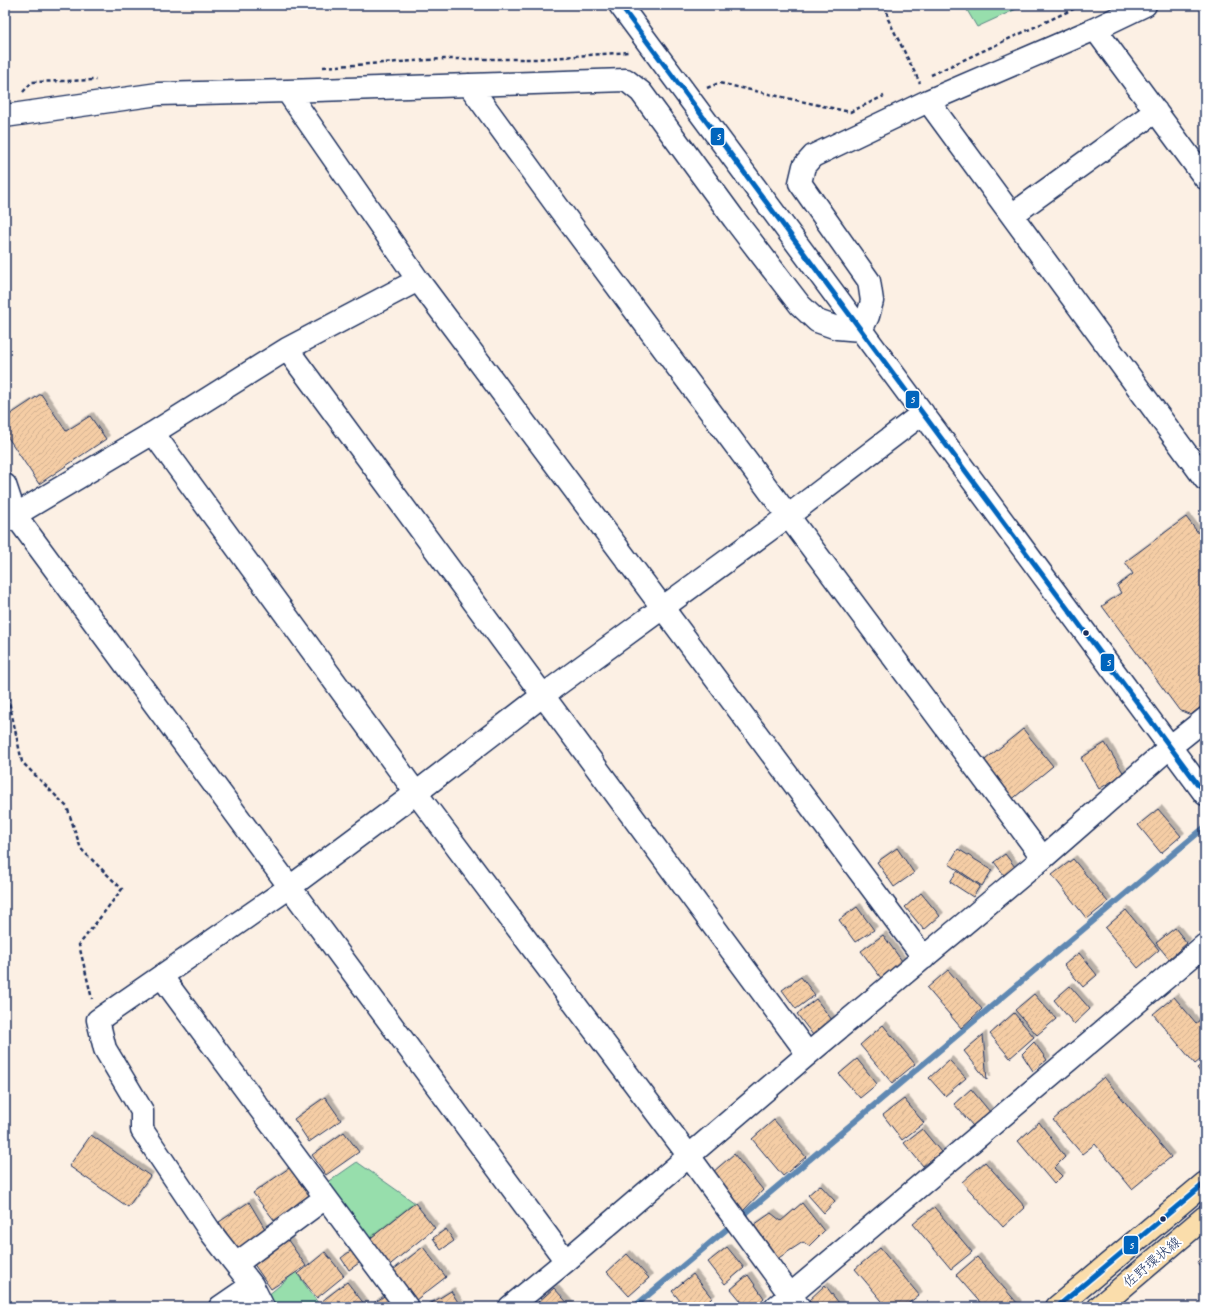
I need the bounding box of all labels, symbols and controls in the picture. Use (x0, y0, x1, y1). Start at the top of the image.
line badge: 5 (710, 127, 725, 146)
text: 5 (716, 129, 722, 143)
line badge: 5 (905, 390, 920, 409)
text: 5 (910, 392, 916, 406)
unlabelled marker (1081, 628, 1091, 638)
line badge: 5 (1100, 653, 1115, 672)
text: 5 (1106, 655, 1112, 669)
unlabelled marker (1158, 1214, 1168, 1224)
street label: 佐野環状線 (1120, 1233, 1184, 1291)
line badge: 5 (1123, 1235, 1139, 1255)
text: 5 (1129, 1238, 1135, 1252)

